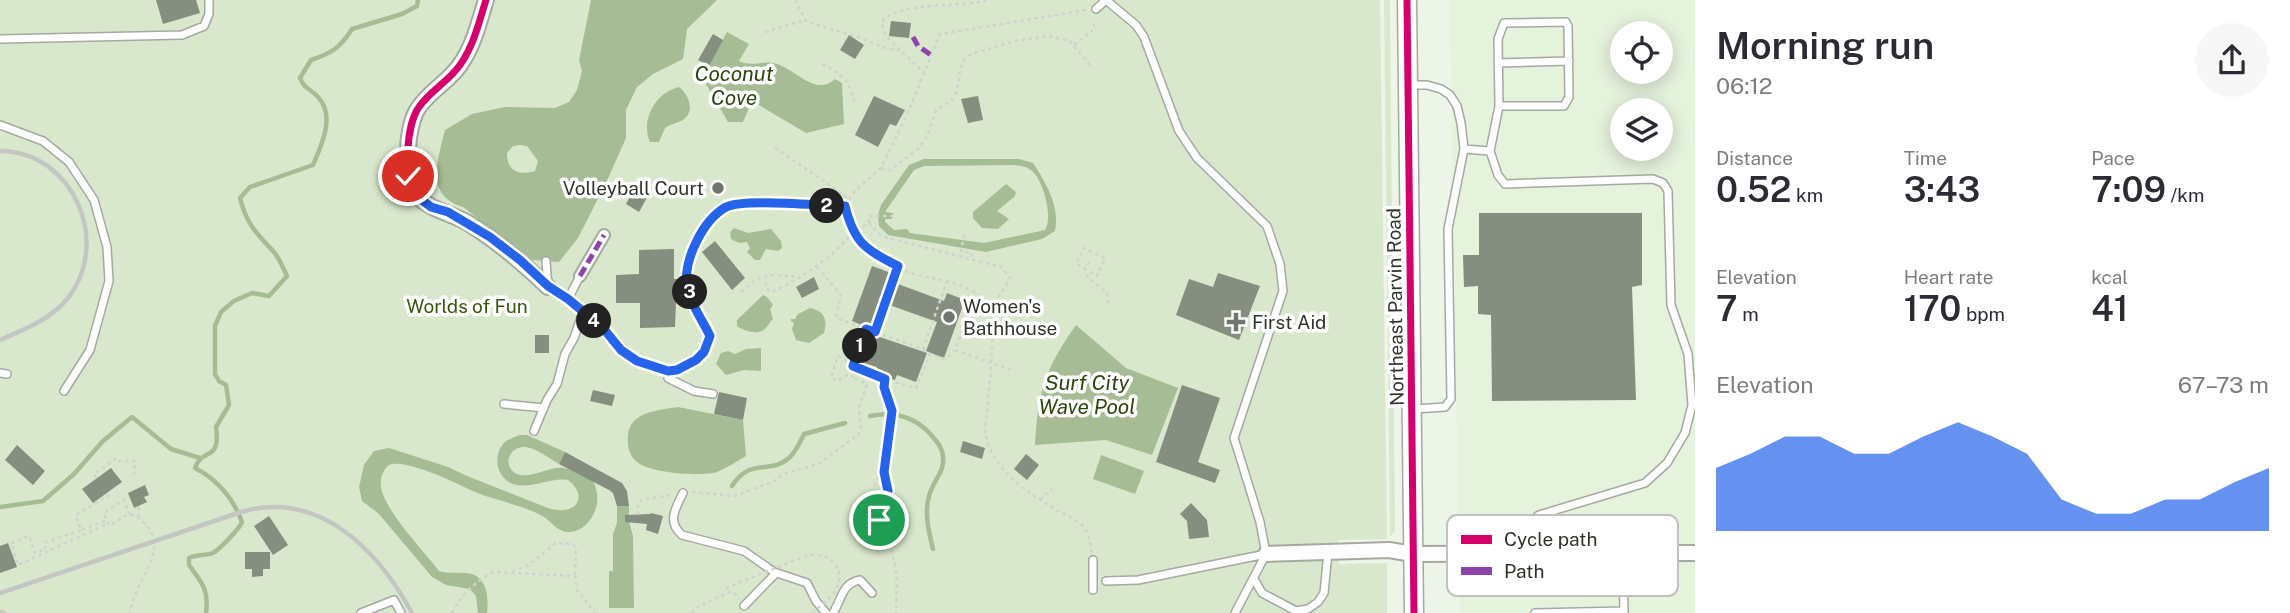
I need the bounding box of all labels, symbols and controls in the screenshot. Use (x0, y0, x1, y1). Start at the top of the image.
map controls (1610, 21, 1673, 161)
button: locate (1610, 21, 1673, 84)
text: Morning run (1716, 23, 1934, 68)
button: share (2195, 23, 2269, 97)
water label: Coconut Cove (694, 61, 774, 110)
text: 06:12 (1716, 72, 1773, 99)
button: layers (1610, 98, 1673, 161)
pin (378, 146, 438, 206)
text: Distance (1716, 147, 1793, 169)
text: Time (1904, 147, 1947, 169)
text: Pace (2091, 147, 2135, 169)
icon: check (389, 157, 427, 195)
text: 0.52 (1716, 169, 1791, 210)
text: 3:43 (1904, 169, 1980, 210)
text: 7:09 (2091, 169, 2166, 210)
place label: Volleyball Court (563, 177, 704, 199)
marker: Volleyball Court (710, 180, 726, 196)
text: km (1791, 184, 1823, 206)
text: /km (2166, 184, 2204, 206)
pin: 2 (810, 188, 844, 224)
text: 2 (820, 194, 833, 216)
street label: Northeast Parvin Road (1382, 208, 1408, 406)
text: Elevation (1716, 266, 1797, 288)
text: Heart rate (1904, 266, 1993, 288)
text: kcal (2091, 266, 2128, 288)
pin: 3 (672, 274, 708, 310)
text: 3 (683, 280, 696, 302)
text: 7 (1716, 288, 1738, 329)
text: 170 (1904, 288, 1961, 329)
text: 41 (2091, 288, 2129, 329)
park label: Worlds of Fun (406, 295, 528, 317)
place label: Women's Bathhouse (963, 295, 1057, 339)
text: m (1738, 303, 1759, 325)
text: bpm (1961, 303, 2005, 325)
pin: 4 (576, 304, 612, 338)
text: 4 (587, 309, 600, 331)
marker: Women's Bathhouse (941, 309, 957, 325)
place label: First Aid (1252, 311, 1326, 333)
marker: First Aid (1226, 312, 1246, 332)
pin: 1 (842, 328, 878, 364)
text: 1 (855, 334, 864, 356)
water label: Surf City Wave Pool (1039, 370, 1135, 419)
text: Elevation (1716, 371, 1814, 398)
text: 67–73 m (2178, 371, 2269, 398)
pin (849, 490, 909, 550)
icon: arrive (860, 501, 898, 539)
legend (1447, 515, 1678, 596)
text: Cycle path (1504, 528, 1597, 550)
text: Path (1504, 560, 1544, 582)

